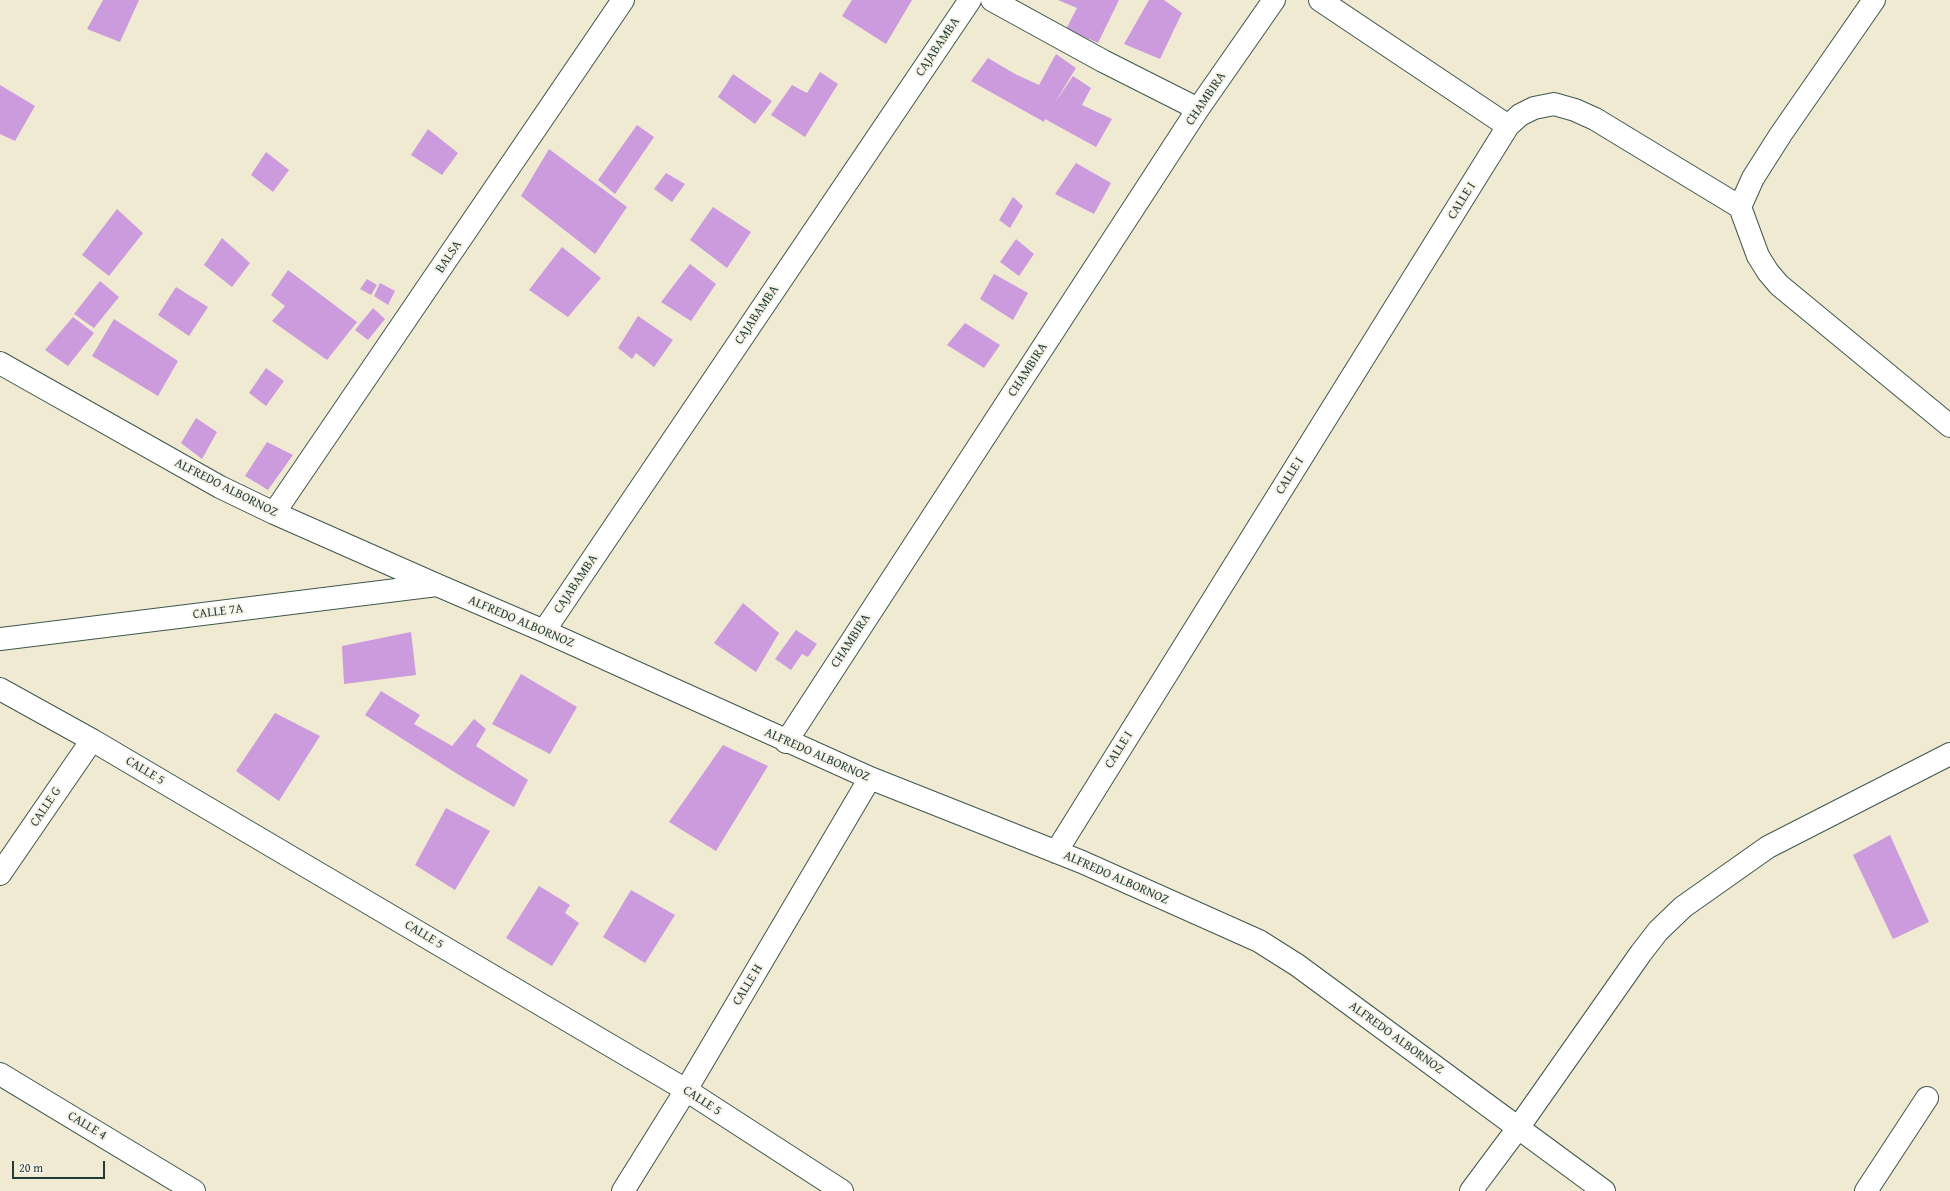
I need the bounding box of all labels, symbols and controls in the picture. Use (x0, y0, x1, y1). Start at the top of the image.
street label: CAJABAMBA (913, 15, 963, 79)
street label: CHAMBIRA (1182, 69, 1230, 129)
street label: CALLE I (1445, 180, 1479, 222)
street label: BALSA (433, 238, 465, 276)
street label: CAJABAMBA (732, 283, 782, 347)
street label: CHAMBIRA (1005, 340, 1051, 400)
street label: ALFREDO ALBORNOZ (172, 455, 280, 521)
street label: CALLE I (1273, 455, 1307, 497)
street label: CAJABAMBA (551, 552, 601, 616)
street label: ALFREDO ALBORNOZ (466, 593, 576, 651)
street label: CALLE 7A (192, 601, 244, 623)
street label: CHAMBIRA (828, 611, 874, 671)
street label: ALFREDO ALBORNOZ (762, 725, 872, 785)
street label: CALLE I (1102, 729, 1136, 771)
street label: CALLE 5 (123, 753, 167, 789)
street label: CALLE G (27, 784, 65, 830)
street label: ALFREDO ALBORNOZ (1061, 848, 1171, 908)
street label: CALLE 5 (402, 917, 446, 953)
street label: CALLE H (730, 962, 766, 1008)
street label: ALFREDO ALBORNOZ (1345, 998, 1447, 1078)
street label: CALLE 5 (680, 1083, 724, 1119)
street label: CALLE 4 (65, 1108, 109, 1144)
scale bar (14, 1153, 107, 1179)
text: 20 m (19, 1159, 43, 1176)

